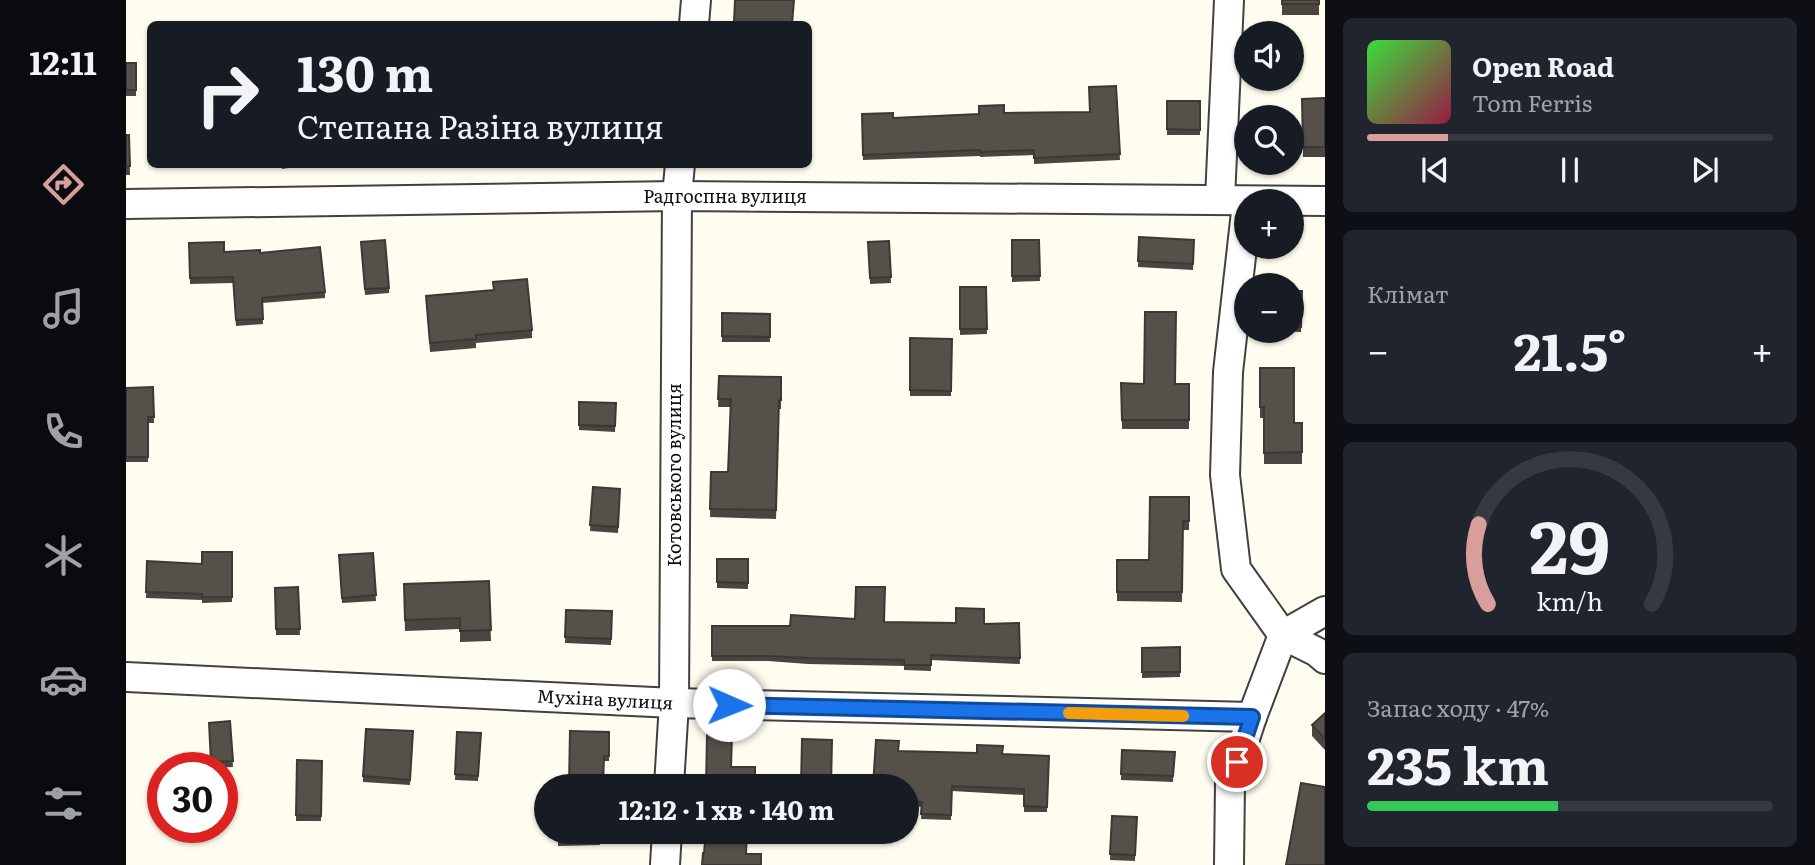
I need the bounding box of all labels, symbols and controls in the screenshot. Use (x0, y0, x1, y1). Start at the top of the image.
map controls (1234, 21, 1304, 343)
button: sound (1234, 21, 1304, 91)
text: 130 m (297, 34, 433, 107)
text: 12:11 (29, 37, 97, 85)
text: Open Road (1472, 46, 1614, 85)
icon: right (182, 49, 273, 140)
text: Tom Ferris (1472, 85, 1592, 119)
text: Степана Разіна вулиця (297, 101, 664, 149)
button: search (1234, 105, 1304, 175)
icon: previous (1416, 151, 1454, 189)
icon: pause (1551, 151, 1589, 189)
icon: next (1686, 151, 1724, 189)
icon: directions (39, 160, 88, 209)
street label: Радгоспна вулиця (643, 182, 807, 209)
button: + (1234, 189, 1304, 259)
button: − (1234, 273, 1304, 343)
text: Клімат (1367, 276, 1449, 310)
icon: music (39, 284, 88, 333)
text: 21.5° (1513, 310, 1627, 387)
text: − (1367, 320, 1389, 377)
text: + (1751, 320, 1773, 377)
street label: Котовського вулиця (660, 383, 687, 567)
icon: phone (39, 407, 88, 456)
text: 29 (1529, 489, 1611, 597)
icon: climate (39, 531, 88, 580)
text: km/h (1537, 582, 1603, 619)
icon: car (39, 655, 88, 704)
position arrow (692, 668, 766, 742)
street label: Мухіна вулиця (536, 681, 674, 716)
text: Запас ходу · 47% (1367, 690, 1549, 724)
text: 235 km (1367, 724, 1549, 801)
pin (1207, 732, 1267, 792)
icon: arrive (1218, 743, 1256, 781)
speed limit sign: 30 (147, 752, 238, 843)
icon: filters (39, 779, 88, 828)
text: 12:12 · 1 хв · 140 m (619, 789, 834, 828)

